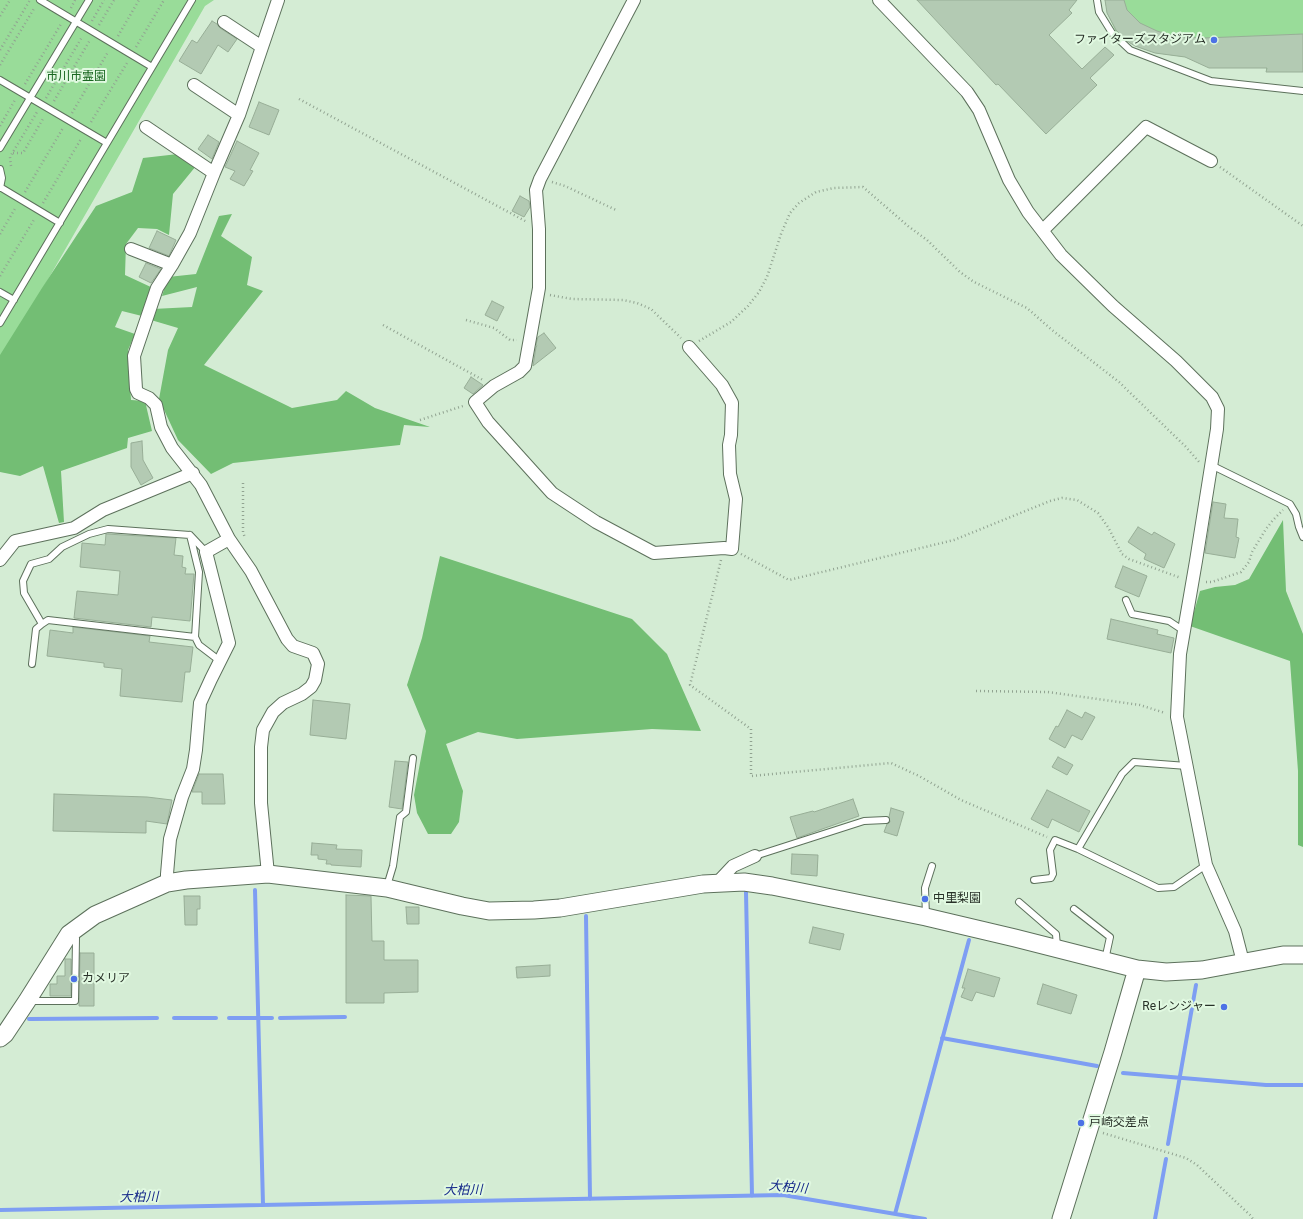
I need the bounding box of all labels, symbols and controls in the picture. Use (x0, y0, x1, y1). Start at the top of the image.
place label: ファイターズスタジアム (1074, 33, 1206, 47)
marker: ファイターズスタジアム (1209, 35, 1219, 45)
park label: 市川市霊園 (46, 70, 106, 84)
place label: 中里梨園 (933, 892, 981, 906)
marker: 中里梨園 (920, 894, 930, 904)
place label: カメリア (82, 972, 130, 986)
marker: カメリア (69, 974, 79, 984)
place label: Reレンジャー (1142, 1000, 1216, 1014)
marker: Reレンジャー (1219, 1002, 1229, 1012)
place label: 戸崎交差点 (1089, 1116, 1149, 1130)
marker: 戸崎交差点 (1076, 1118, 1086, 1128)
water label: 大柏川 (768, 1179, 808, 1197)
water label: 大柏川 (443, 1183, 483, 1199)
water label: 大柏川 (119, 1190, 159, 1206)

